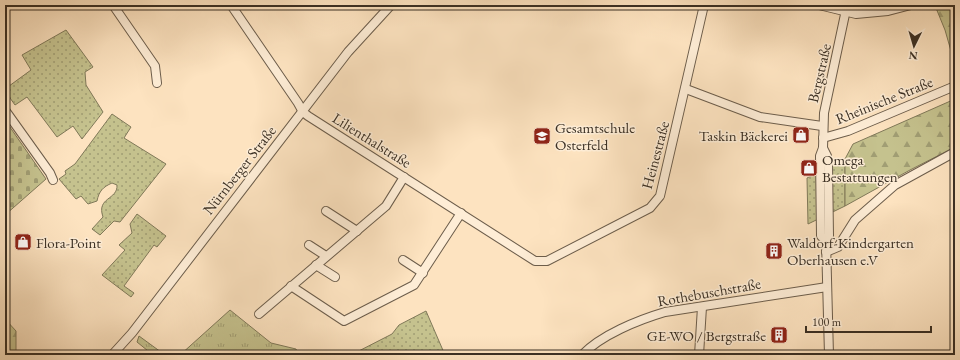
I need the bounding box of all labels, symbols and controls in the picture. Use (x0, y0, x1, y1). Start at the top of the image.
north arrow (894, 26, 934, 66)
street label: Bergstraße (803, 41, 835, 104)
text: N (908, 49, 918, 63)
street label: Rheinische Straße (833, 72, 936, 128)
street label: Lilienthalstraße (329, 108, 415, 172)
place label: Gesamtschule Osterfeld (555, 118, 635, 154)
street label: Heinestraße (637, 119, 673, 191)
street label: Nürnberger Straße (198, 122, 280, 218)
shop icon: Taskin Bäckerei (791, 125, 811, 145)
school or university icon: Gesamtschule Osterfeld (532, 126, 552, 146)
place label: Taskin Bäckerei (699, 126, 788, 145)
place label: Omega Bestattungen (822, 150, 898, 186)
shop icon: Omega Bestattungen (799, 158, 819, 178)
shop icon: Flora-Point (13, 232, 33, 252)
place label: Flora-Point (36, 233, 101, 252)
place label: Waldorf-Kindergarten Oberhausen e.V (787, 233, 914, 269)
building icon: Waldorf-Kindergarten Oberhausen e.V (764, 241, 784, 261)
street label: Rothebuschstraße (656, 274, 762, 310)
scale bar (806, 308, 931, 334)
text: 100 m (812, 314, 842, 330)
building icon: GE-WO / Bergstraße (769, 325, 789, 345)
place label: GE-WO / Bergstraße (647, 326, 766, 345)

